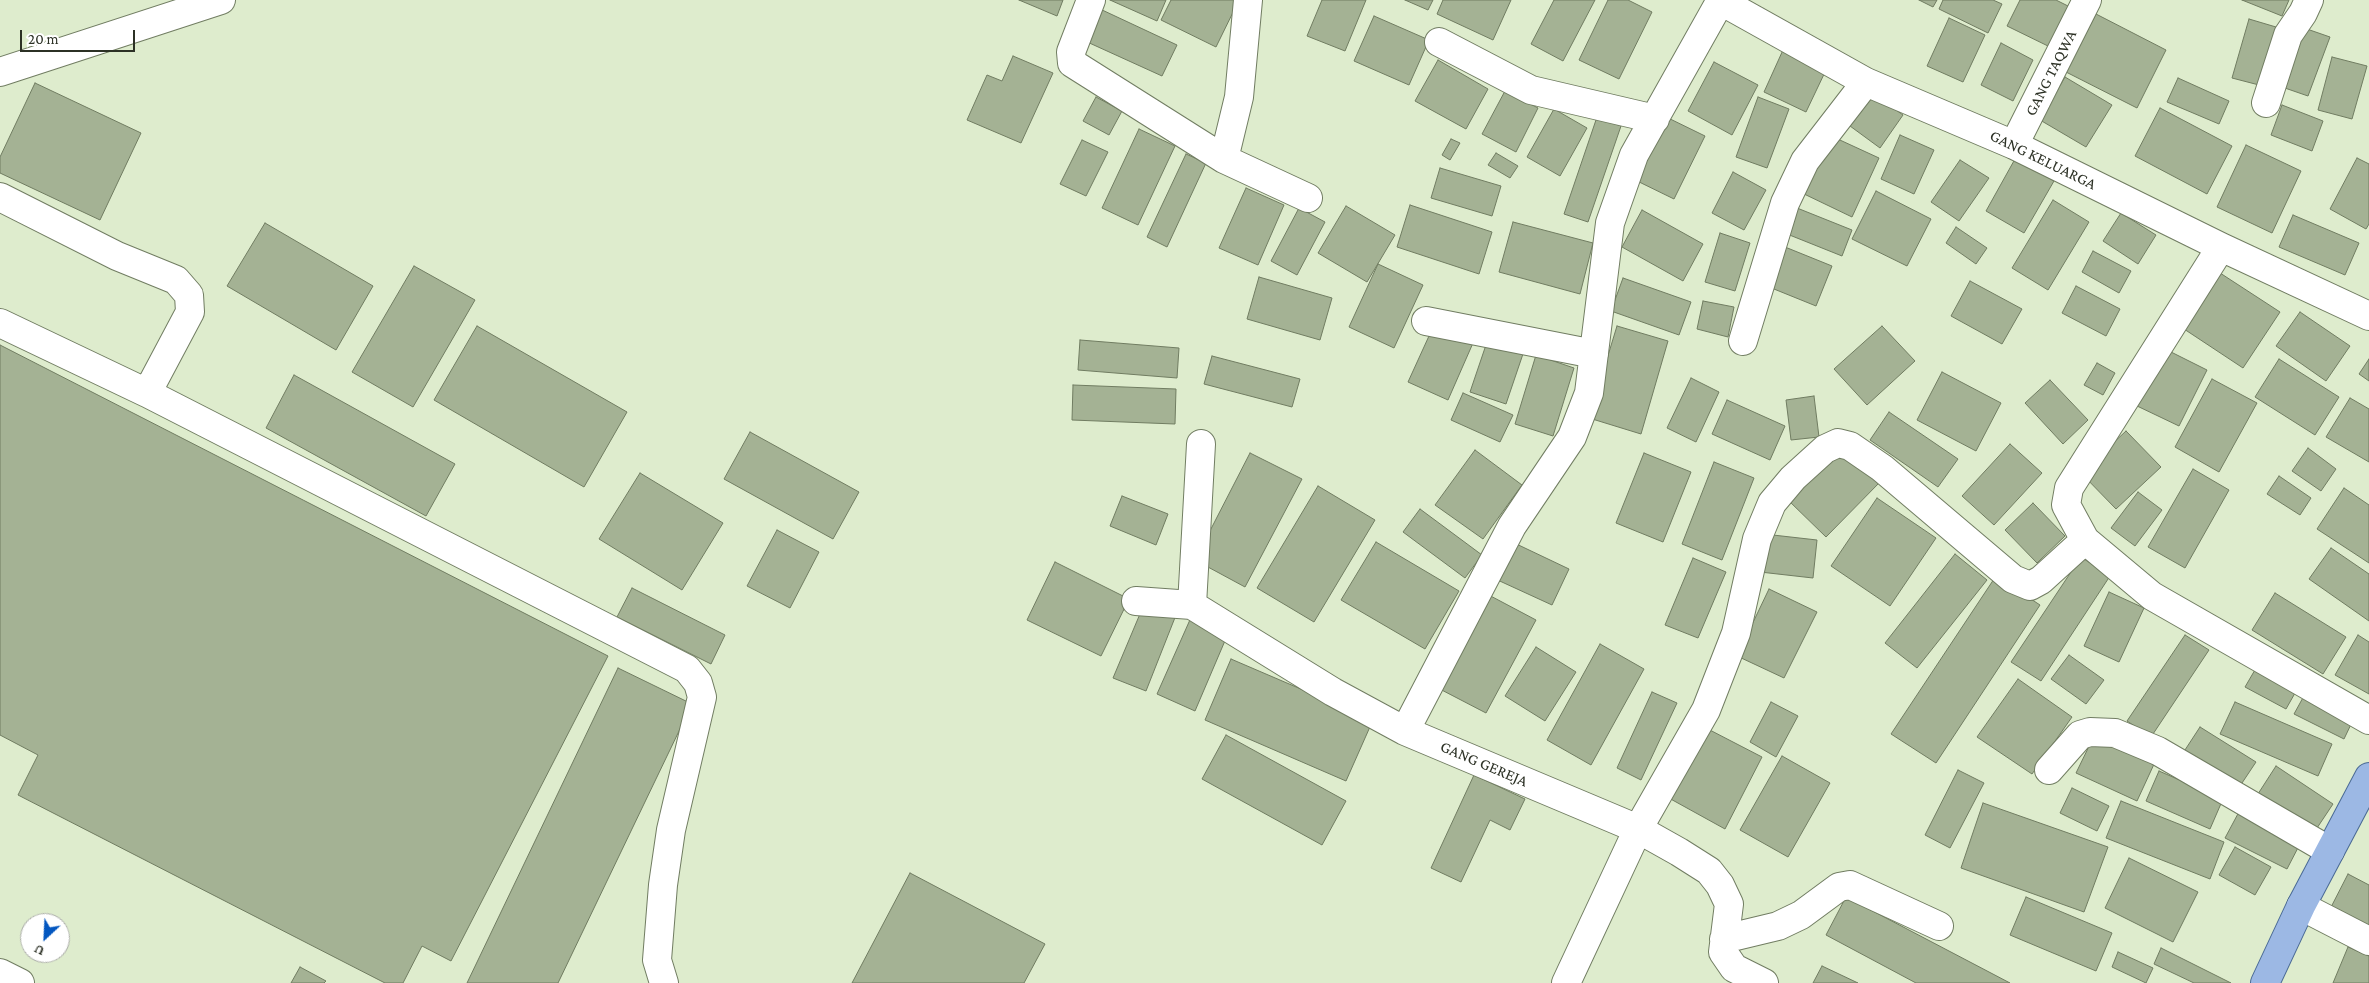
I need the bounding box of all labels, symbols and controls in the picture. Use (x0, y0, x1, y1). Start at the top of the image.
scale bar (22, 20, 138, 52)
street label: GANG TAQWA (2021, 27, 2081, 119)
text: 20 m (28, 31, 59, 47)
street label: GANG KELUARGA (1987, 126, 2099, 194)
street label: GANG GEREJA (1437, 737, 1531, 791)
north arrow (20, 913, 70, 963)
text: U (31, 941, 47, 960)

